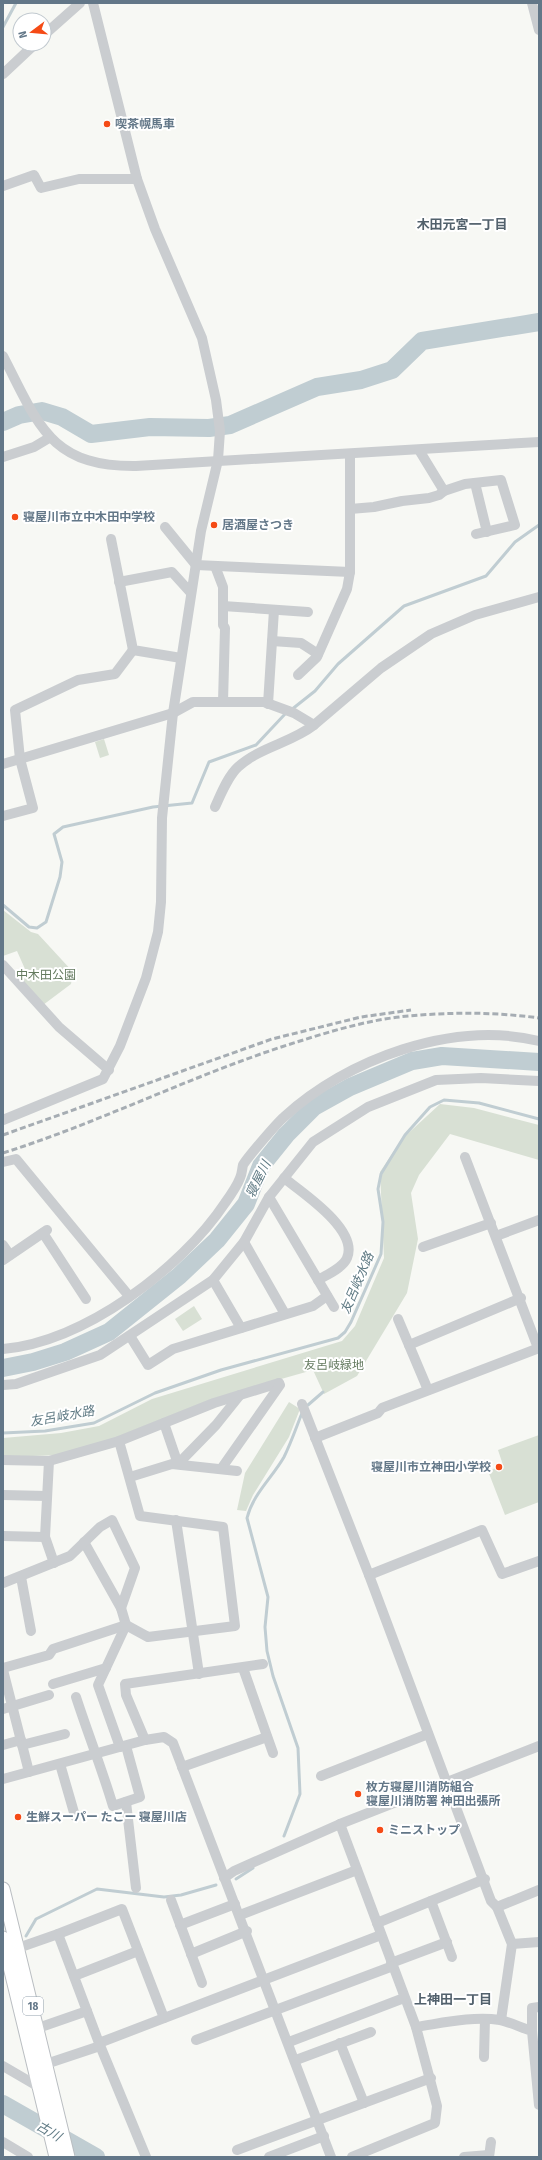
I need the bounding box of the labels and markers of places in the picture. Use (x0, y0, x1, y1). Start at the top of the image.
place label: 喫茶幌馬車 (115, 117, 175, 131)
marker: 喫茶幌馬車 (102, 119, 112, 129)
place label: 寝屋川市立中木田中学校 (23, 510, 155, 524)
marker: 寝屋川市立中木田中学校 (10, 512, 20, 522)
place label: 居酒屋さつき (222, 518, 294, 532)
marker: 居酒屋さつき (209, 520, 219, 530)
place label: 寝屋川市立神田小学校 (371, 1460, 491, 1474)
marker: 寝屋川市立神田小学校 (494, 1462, 504, 1472)
place label: 枚方寝屋川消防組合 寝屋川消防署 神田出張所 (366, 1780, 501, 1808)
marker: 枚方寝屋川消防組合 寝屋川消防署 神田出張所 (353, 1789, 363, 1799)
place label: 生鮮スーパー たこー 寝屋川店 (26, 1810, 187, 1824)
marker: 生鮮スーパー たこー 寝屋川店 (13, 1812, 23, 1822)
place label: ミニストップ (388, 1823, 460, 1837)
marker: ミニストップ (375, 1825, 385, 1835)

